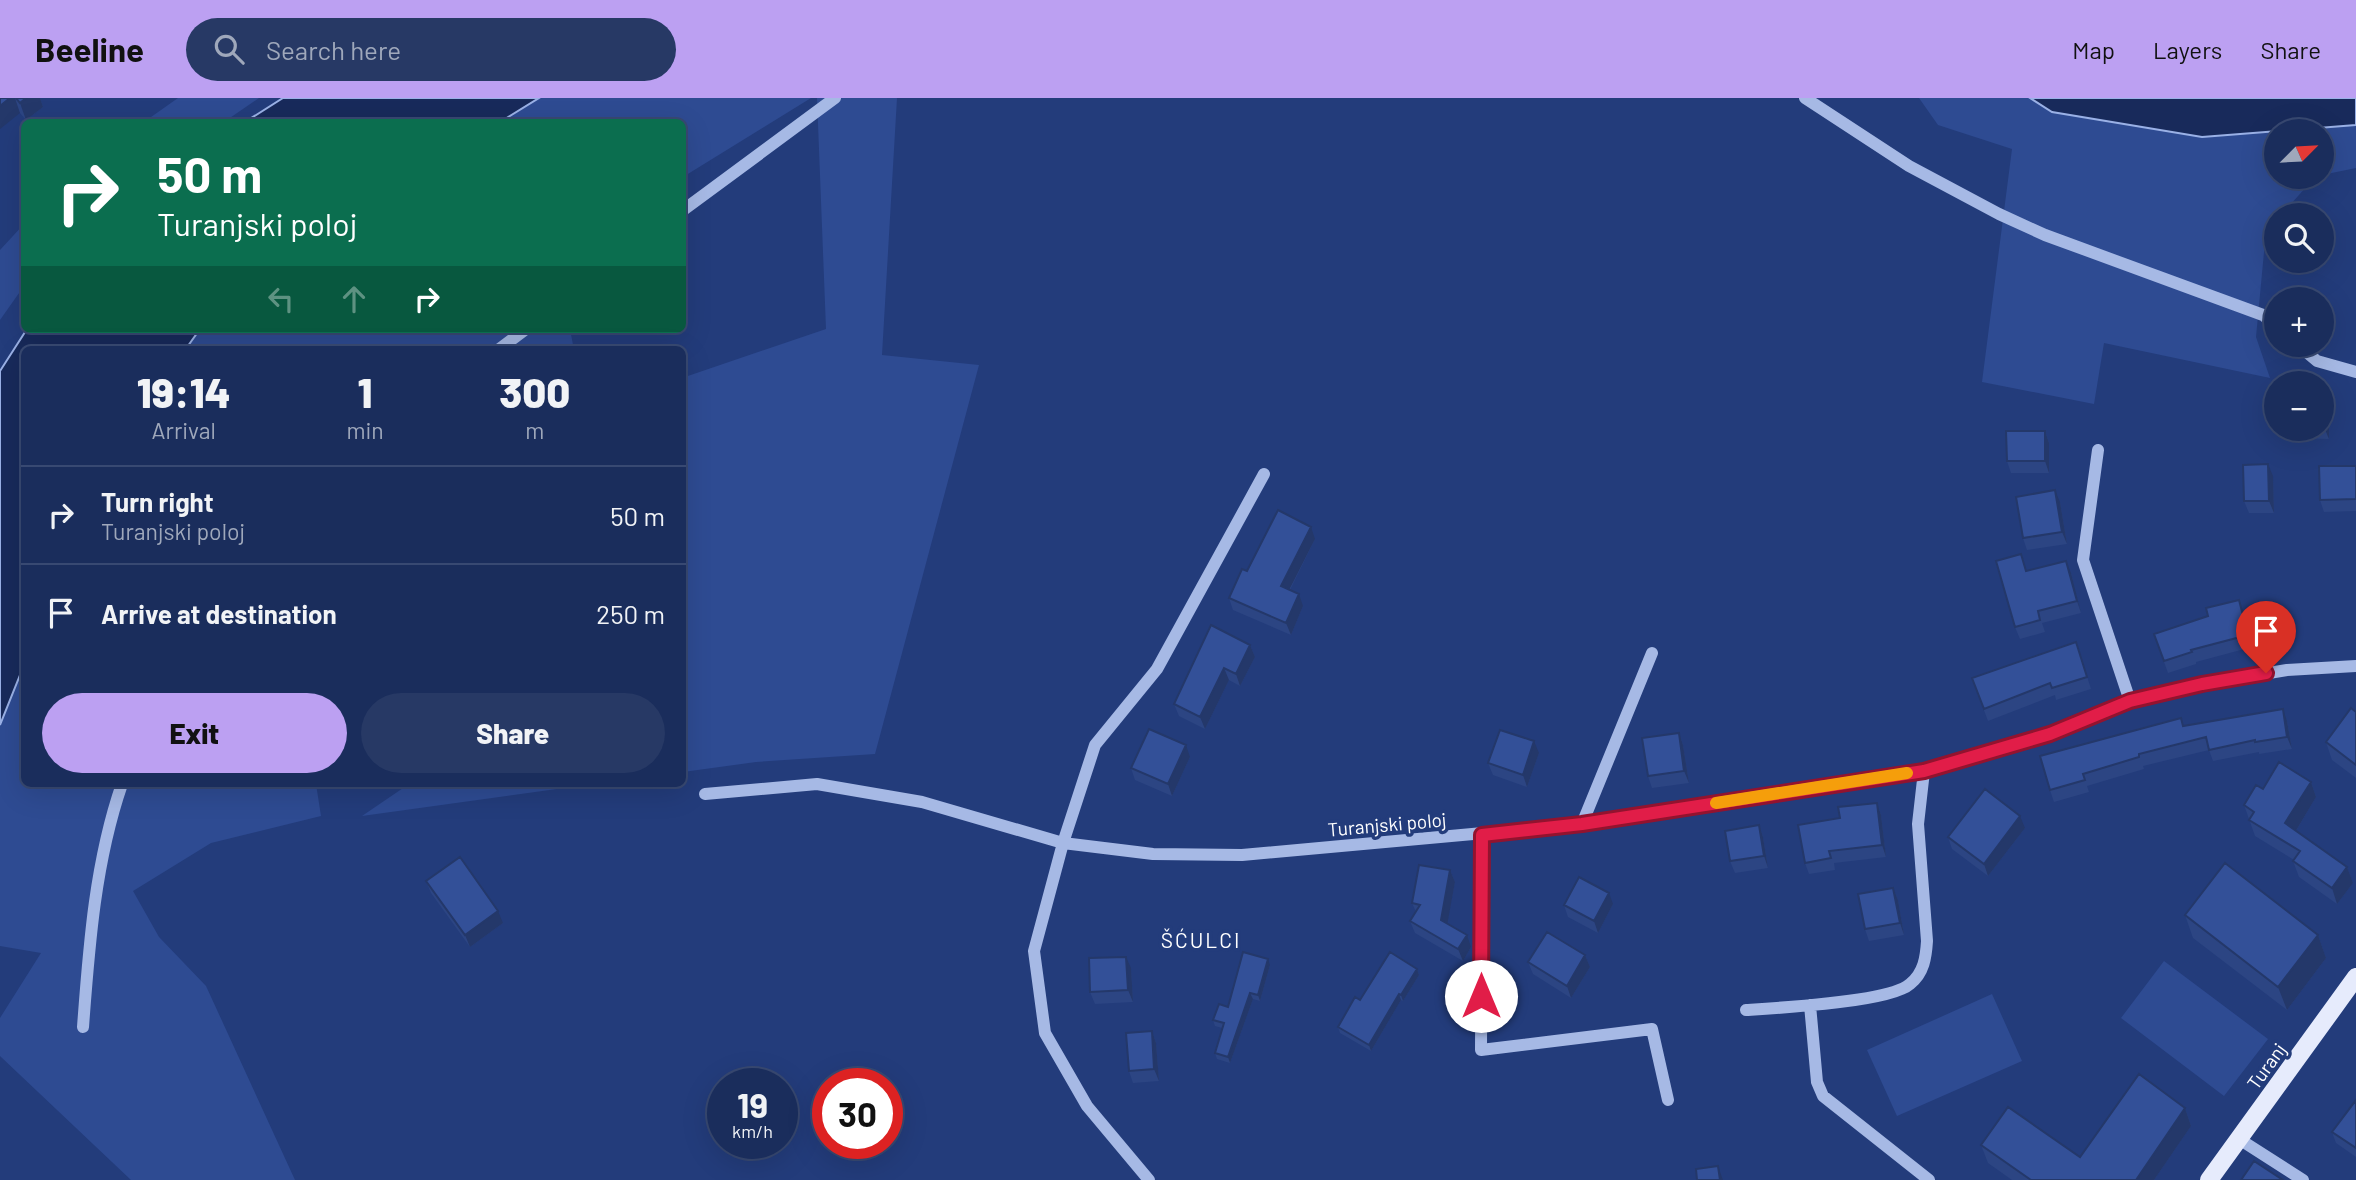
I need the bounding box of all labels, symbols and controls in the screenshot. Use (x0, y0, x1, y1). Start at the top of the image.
search box (186, 18, 676, 81)
text: Beeline (35, 29, 144, 69)
icon: search (210, 30, 248, 68)
text: Search here (266, 34, 401, 65)
text: Map (2072, 35, 2115, 64)
text: Layers (2153, 35, 2222, 64)
text: Share (2260, 35, 2321, 64)
north arrow (2264, 119, 2334, 189)
map controls (2264, 119, 2334, 441)
text: 50 m (157, 144, 262, 203)
icon: right (42, 147, 133, 238)
button: search (2264, 203, 2334, 273)
text: Turanjski poloj (157, 204, 358, 242)
icon: left (262, 280, 300, 318)
icon: ahead (335, 280, 373, 318)
icon: right (408, 280, 446, 318)
button: + (2264, 287, 2334, 357)
text: 19:14 (137, 366, 231, 416)
text: 1 (358, 366, 373, 416)
text: 300 (499, 366, 570, 416)
button: − (2264, 371, 2334, 441)
text: Arrival (152, 416, 216, 444)
text: min (346, 416, 384, 444)
text: m (525, 416, 544, 444)
text: Turn right (101, 486, 214, 517)
icon: right (42, 496, 80, 534)
text: 50 m (610, 500, 665, 531)
text: Turanjski poloj (101, 517, 245, 545)
icon: arrive (42, 594, 80, 632)
text: Arrive at destination (101, 598, 337, 629)
text: 250 m (596, 598, 665, 629)
pin (2236, 601, 2296, 673)
icon: arrive (2247, 612, 2285, 650)
button: Exit (42, 693, 347, 773)
button: Share (361, 693, 665, 773)
street label: Turanjski poloj (1327, 807, 1447, 841)
district label: ŠĆULCI (1161, 927, 1241, 952)
position arrow (1444, 959, 1518, 1033)
street label: Turanj (2242, 1038, 2290, 1094)
speed limit sign: 30 (812, 1068, 903, 1159)
text: 19 (737, 1083, 768, 1125)
text: km/h (732, 1120, 773, 1142)

